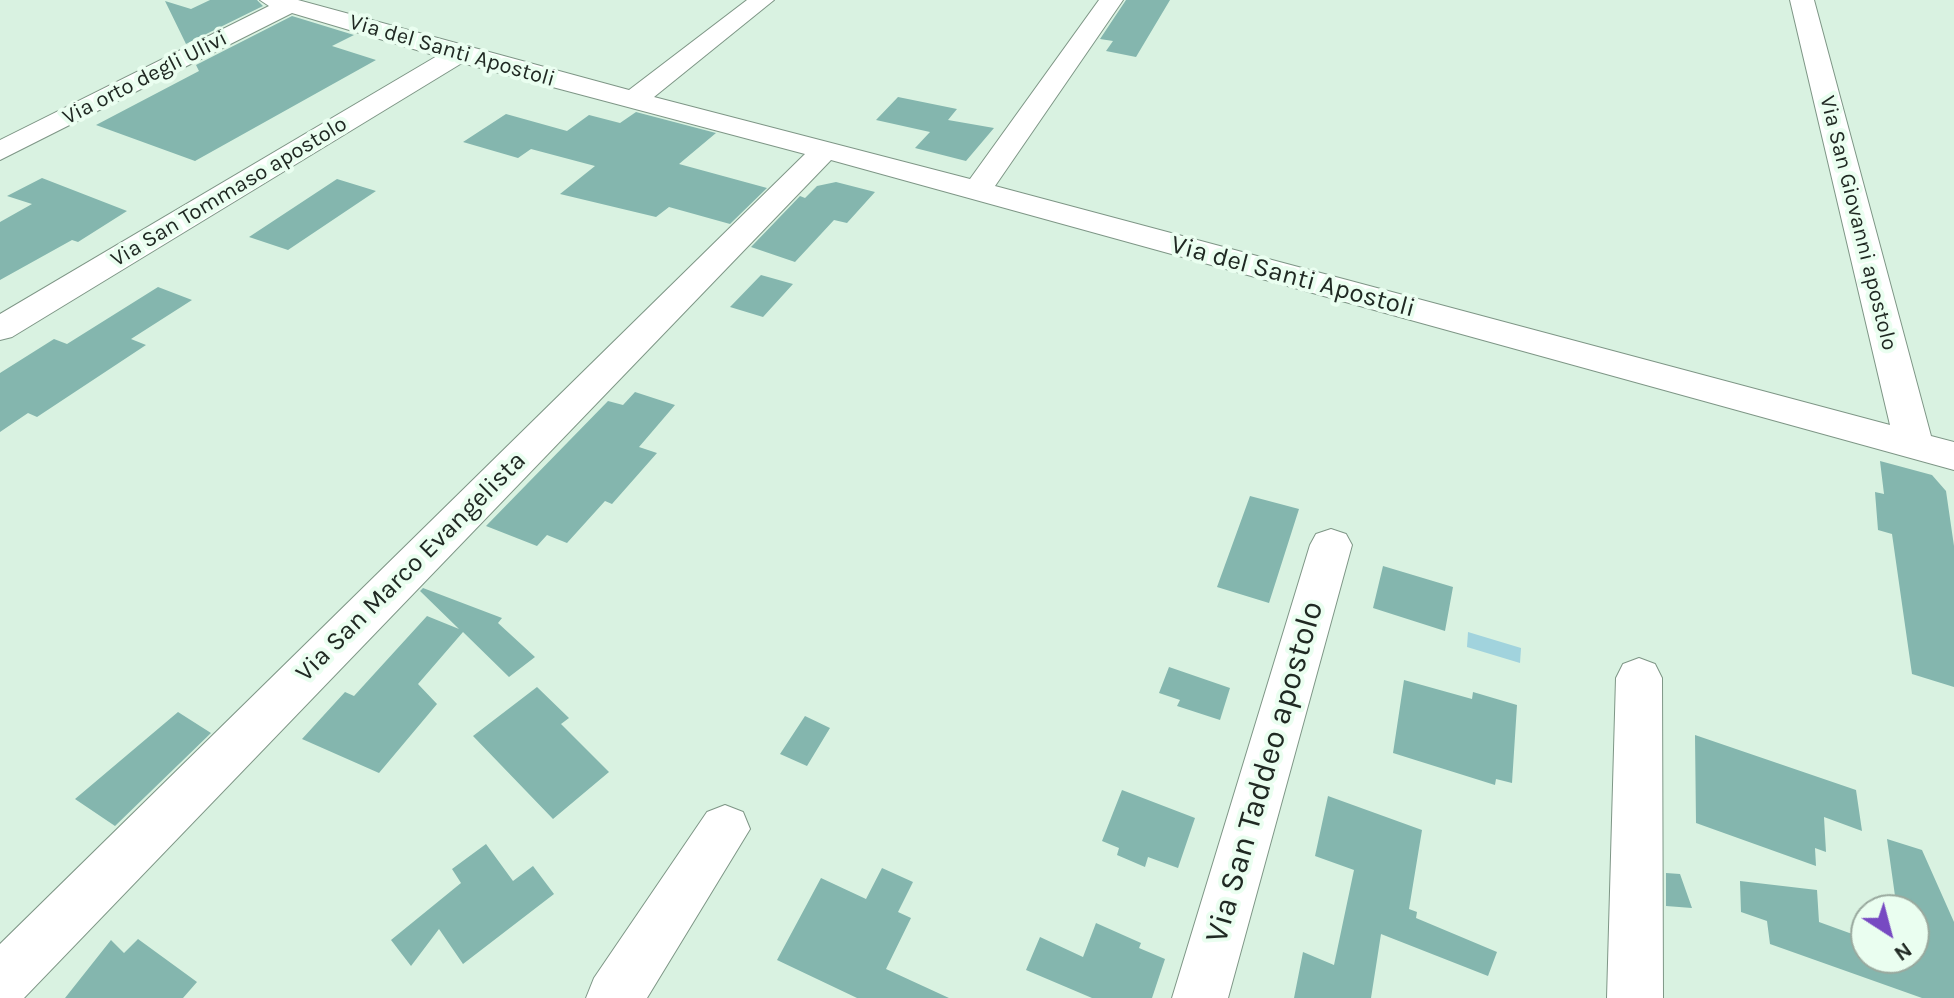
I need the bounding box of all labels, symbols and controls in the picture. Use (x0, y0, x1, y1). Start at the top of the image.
street label: Via del Santi Apostoli (346, 9, 558, 93)
street label: Via orto degli Ulivi (58, 25, 232, 131)
street label: Via San Giovanni apostolo (1814, 93, 1902, 353)
street label: Via San Tommaso apostolo (106, 111, 352, 273)
street label: Via del Santi Apostoli (1167, 229, 1419, 325)
street label: Via San Marco Evangelista (289, 445, 533, 689)
street label: Via San Taddeo apostolo (1198, 597, 1332, 947)
north arrow (1850, 894, 1930, 974)
text: N (1889, 937, 1917, 967)

